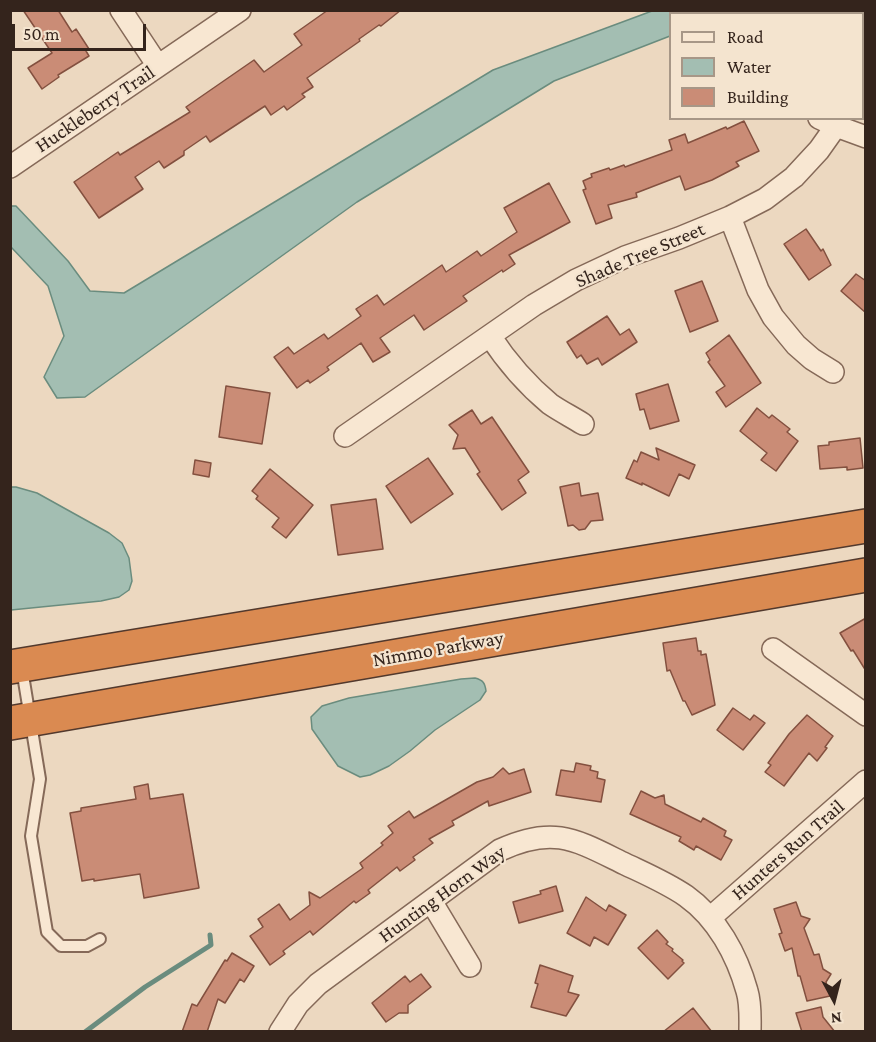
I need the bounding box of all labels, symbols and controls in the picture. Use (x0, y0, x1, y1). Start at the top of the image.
scale bar (15, 12, 148, 50)
legend (669, 12, 864, 120)
text: 50 m (23, 24, 60, 44)
text: Road (727, 27, 764, 47)
text: Water (727, 57, 771, 77)
street label: Huckleberry Trail (31, 60, 159, 158)
text: Building (727, 87, 788, 107)
street label: Shade Tree Street (572, 217, 708, 293)
street label: Nimmo Parkway (371, 626, 505, 672)
street label: Hunters Run Trail (727, 794, 849, 906)
street label: Hunting Horn Way (374, 840, 510, 948)
north arrow (804, 970, 864, 1030)
text: N (830, 1009, 843, 1027)

